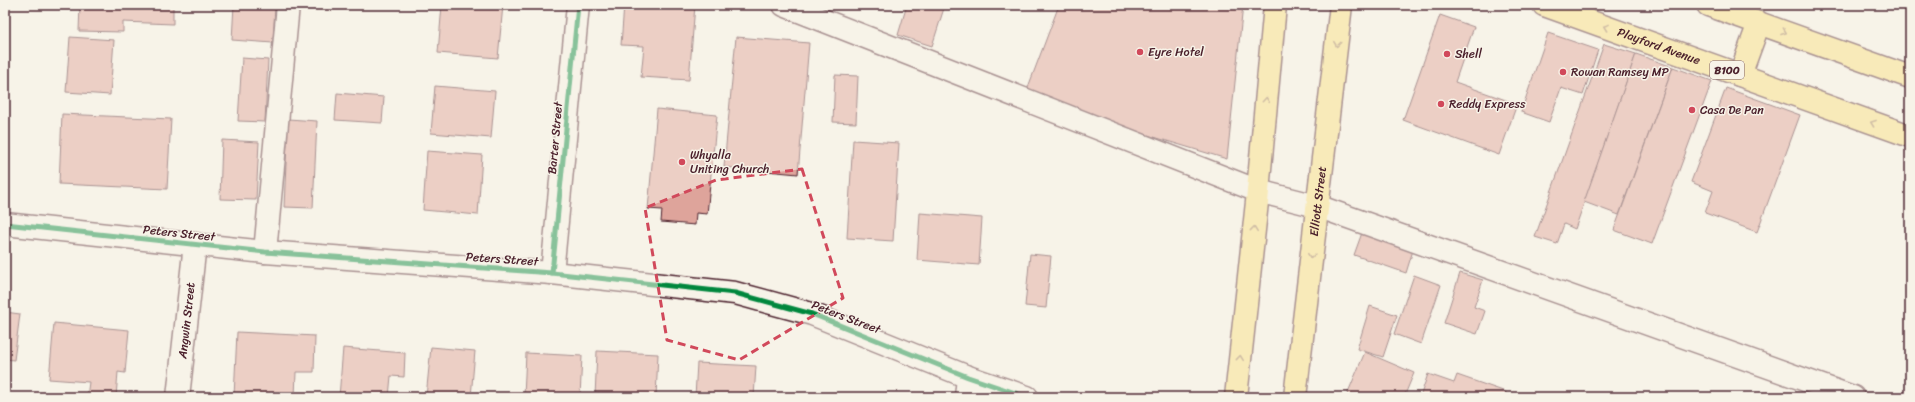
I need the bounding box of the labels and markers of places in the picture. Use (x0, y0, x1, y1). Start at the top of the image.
place label: Eyre Hotel (1148, 41, 1204, 63)
place label: Shell (1455, 43, 1482, 65)
marker: Eyre Hotel (1135, 47, 1145, 57)
marker: Shell (1442, 49, 1452, 59)
place label: Rowan Ramsey MP (1571, 61, 1669, 83)
marker: Rowan Ramsey MP (1558, 67, 1568, 77)
place label: Reddy Express (1449, 93, 1526, 115)
marker: Reddy Express (1436, 99, 1446, 109)
place label: Casa De Pan (1700, 99, 1764, 121)
marker: Casa De Pan (1687, 105, 1697, 115)
place label: Whyalla Uniting Church (690, 144, 769, 180)
marker: Whyalla Uniting Church (677, 157, 687, 167)

